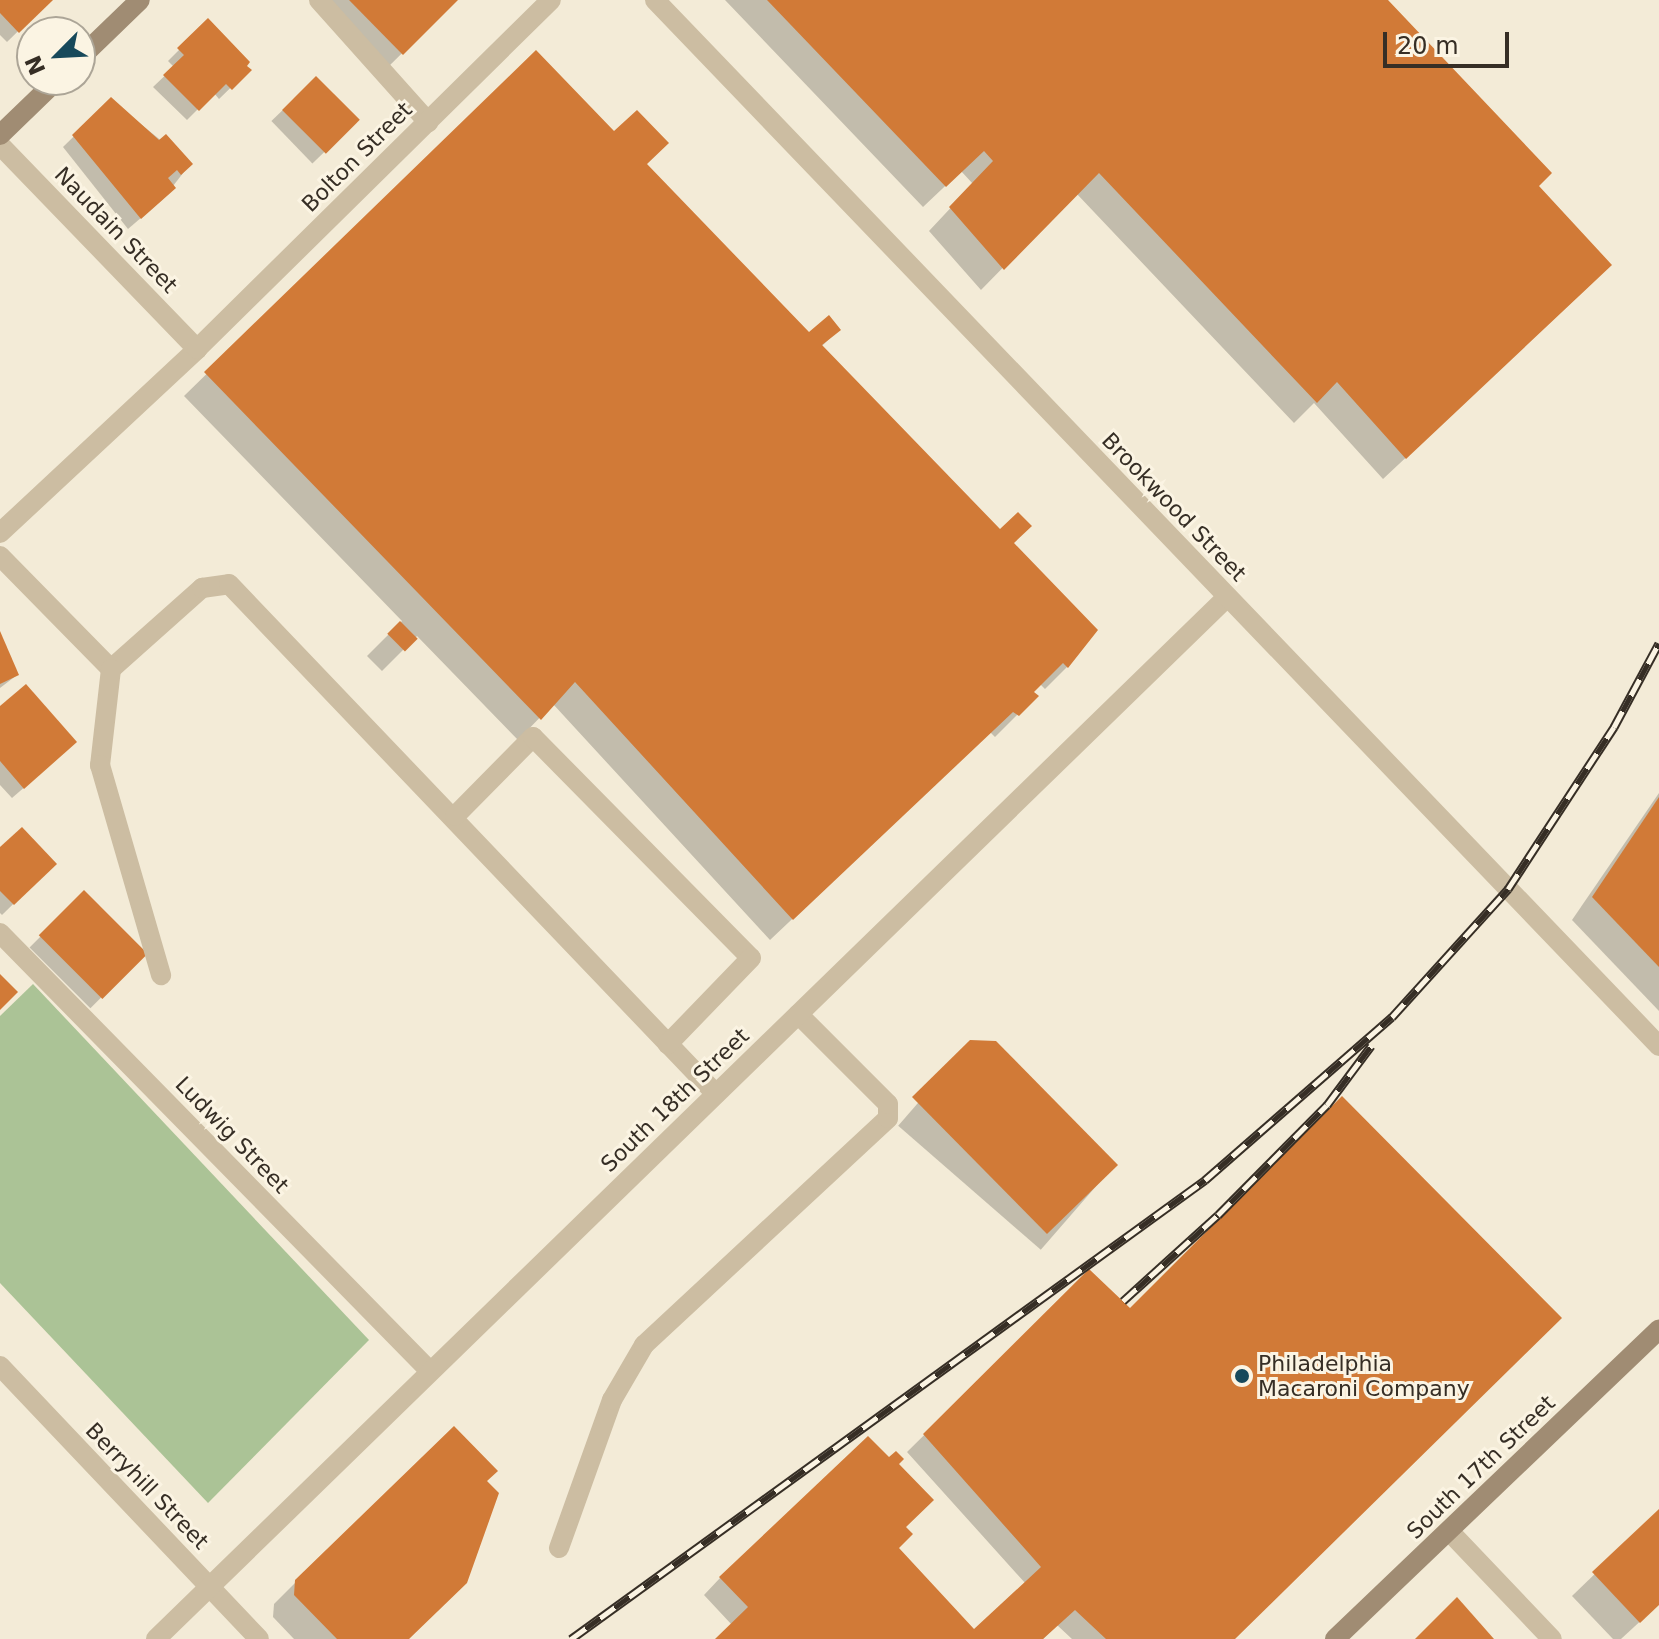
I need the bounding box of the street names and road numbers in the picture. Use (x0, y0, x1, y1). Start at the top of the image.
street label: Bolton Street (297, 97, 417, 217)
street label: Naudain Street (49, 161, 183, 299)
street label: Brookwood Street (1096, 427, 1252, 587)
street label: South 18th Street (596, 1023, 754, 1177)
street label: Ludwig Street (170, 1071, 294, 1199)
street label: South 17th Street (1402, 1390, 1560, 1544)
street label: Berryhill Street (80, 1417, 214, 1555)

